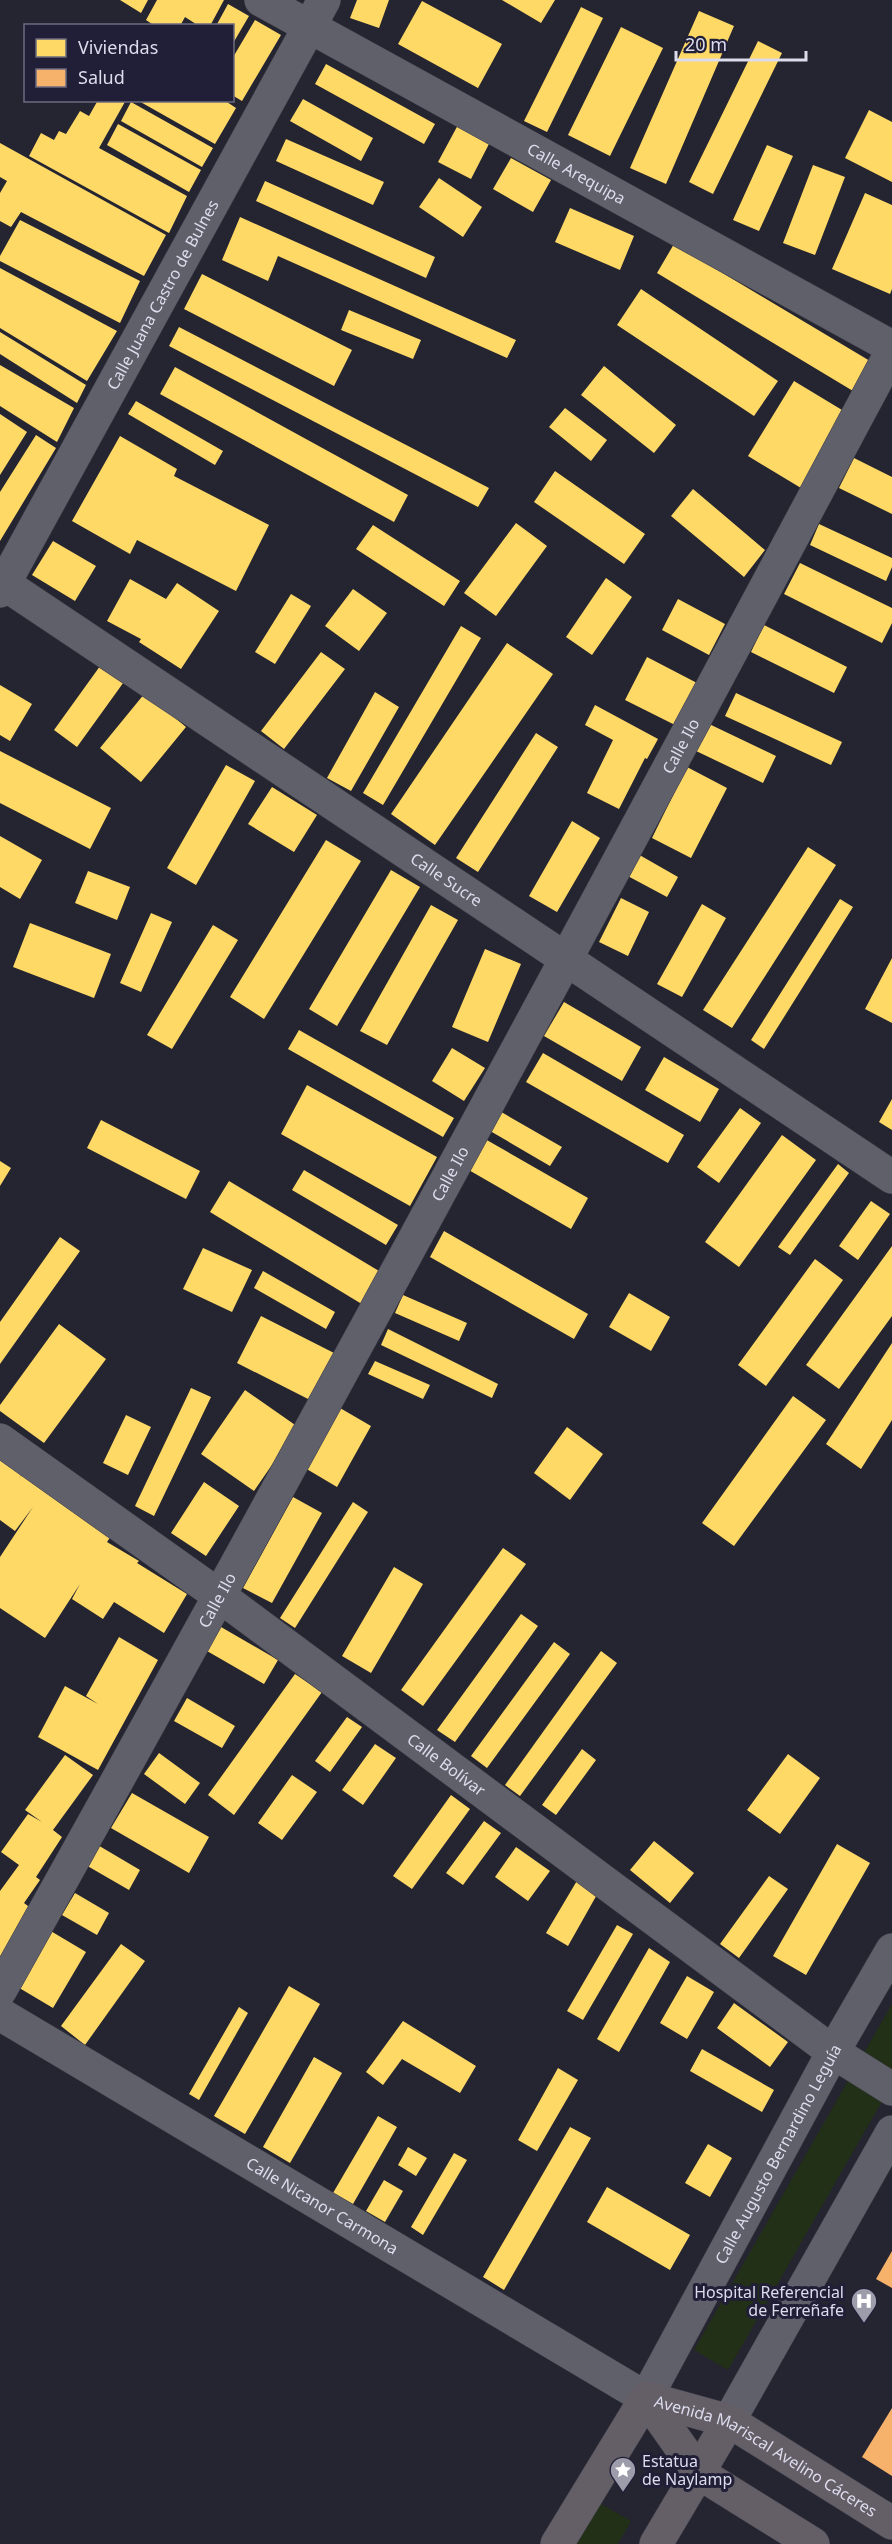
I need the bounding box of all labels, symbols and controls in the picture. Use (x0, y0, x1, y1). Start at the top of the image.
legend (24, 24, 234, 102)
scale bar (676, 24, 806, 62)
text: 20 m (685, 32, 727, 56)
text: Viviendas (78, 35, 158, 59)
text: Salud (78, 65, 125, 89)
street label: Calle Arequipa (523, 138, 629, 209)
street label: Calle Juana Castro de Bulnes (101, 196, 223, 394)
street label: Calle Ilo (657, 714, 705, 778)
street label: Calle Sucre (406, 847, 487, 911)
street label: Calle Ilo (426, 1142, 474, 1205)
street label: Calle Ilo (193, 1569, 241, 1632)
street label: Calle Bolívar (403, 1728, 491, 1801)
street label: Calle Augusto Bernardino Leguía (710, 2040, 846, 2268)
street label: Calle Nicanor Carmona (242, 2152, 402, 2259)
place label: Hospital Referencial de Ferreñafe (694, 2281, 844, 2321)
hospital icon: Hospital Referencial de Ferreñafe (849, 2286, 879, 2324)
street label: Avenida Mariscal Avelino Cáceres (652, 2390, 881, 2522)
place label: Estatua de Naylamp (642, 2450, 732, 2490)
place icon: Estatua de Naylamp (608, 2455, 638, 2493)

